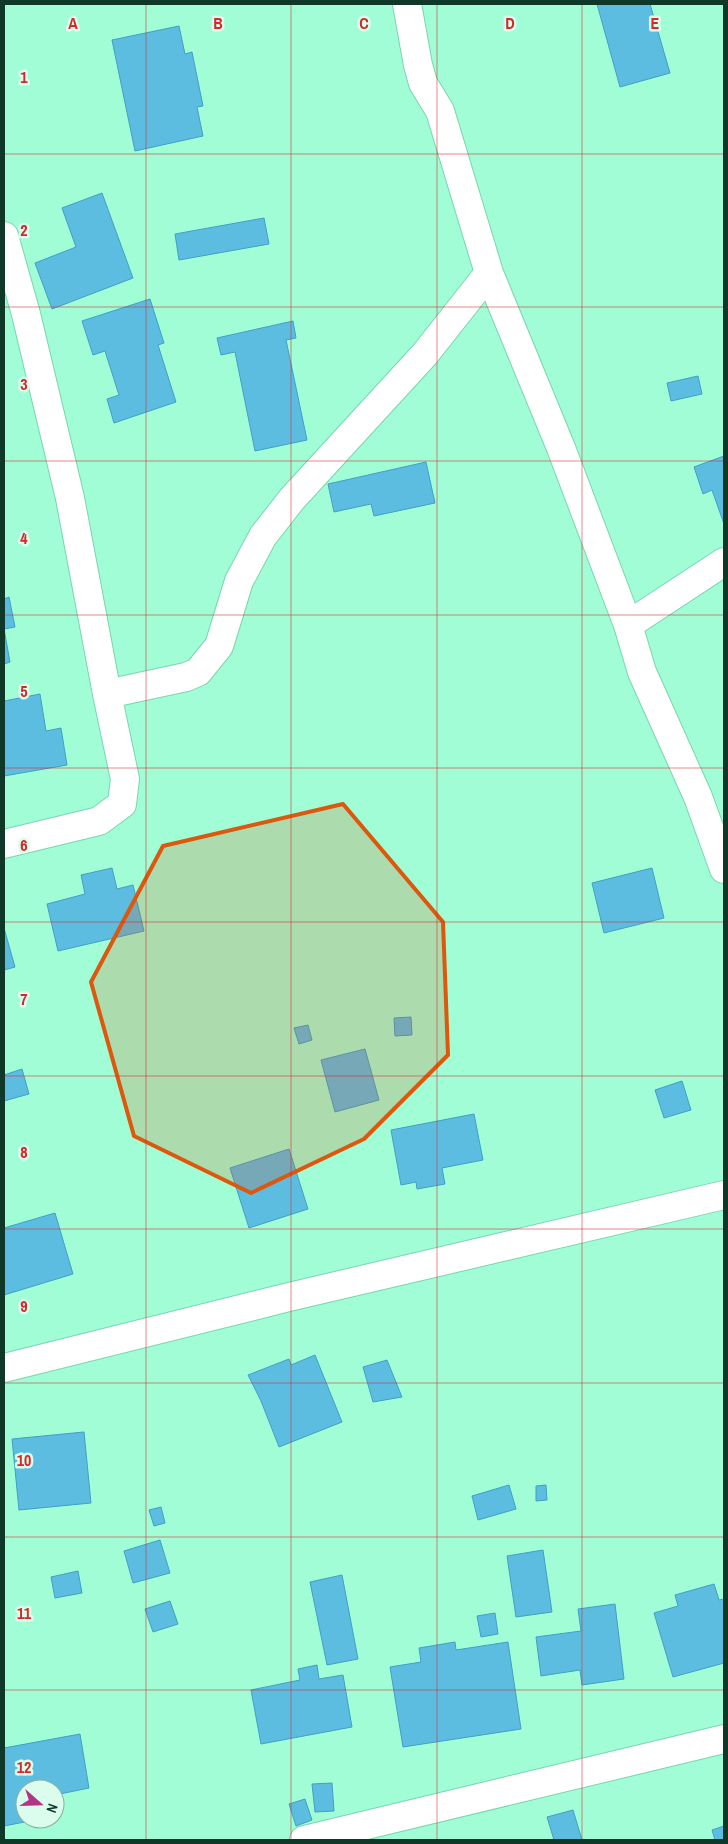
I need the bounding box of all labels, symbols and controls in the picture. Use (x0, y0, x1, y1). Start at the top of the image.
text: A (68, 12, 78, 34)
text: B (213, 12, 223, 34)
text: C (359, 12, 369, 34)
text: D (505, 12, 515, 34)
text: E (651, 12, 660, 34)
text: 1 (20, 66, 28, 88)
text: 2 (20, 219, 28, 241)
text: 3 (20, 373, 28, 395)
text: 4 (20, 527, 28, 549)
text: 5 (20, 680, 28, 702)
text: 6 (20, 834, 28, 856)
text: 7 (20, 988, 28, 1010)
text: 8 (20, 1141, 28, 1163)
text: 9 (20, 1295, 28, 1317)
text: 10 (17, 1449, 31, 1471)
text: 11 (17, 1602, 32, 1624)
text: 12 (17, 1756, 31, 1778)
north arrow (15, 1779, 65, 1829)
text: N (42, 1801, 62, 1815)

